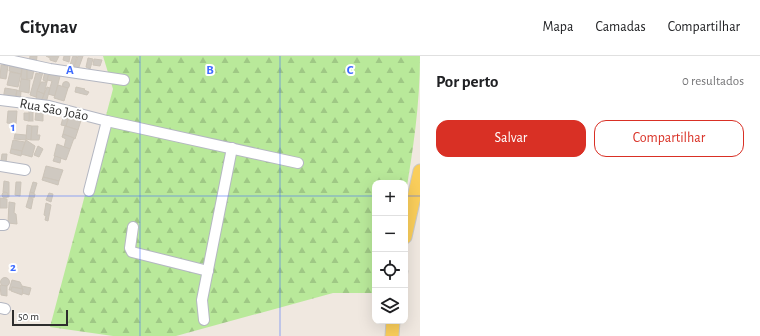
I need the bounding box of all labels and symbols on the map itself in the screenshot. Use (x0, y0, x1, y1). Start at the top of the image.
text: A (66, 64, 74, 77)
text: B (206, 64, 214, 77)
text: C (347, 64, 354, 77)
street label: Rua São João (18, 96, 90, 124)
text: 1 (11, 121, 15, 134)
text: 2 (10, 261, 16, 274)
scale bar (12, 308, 68, 327)

